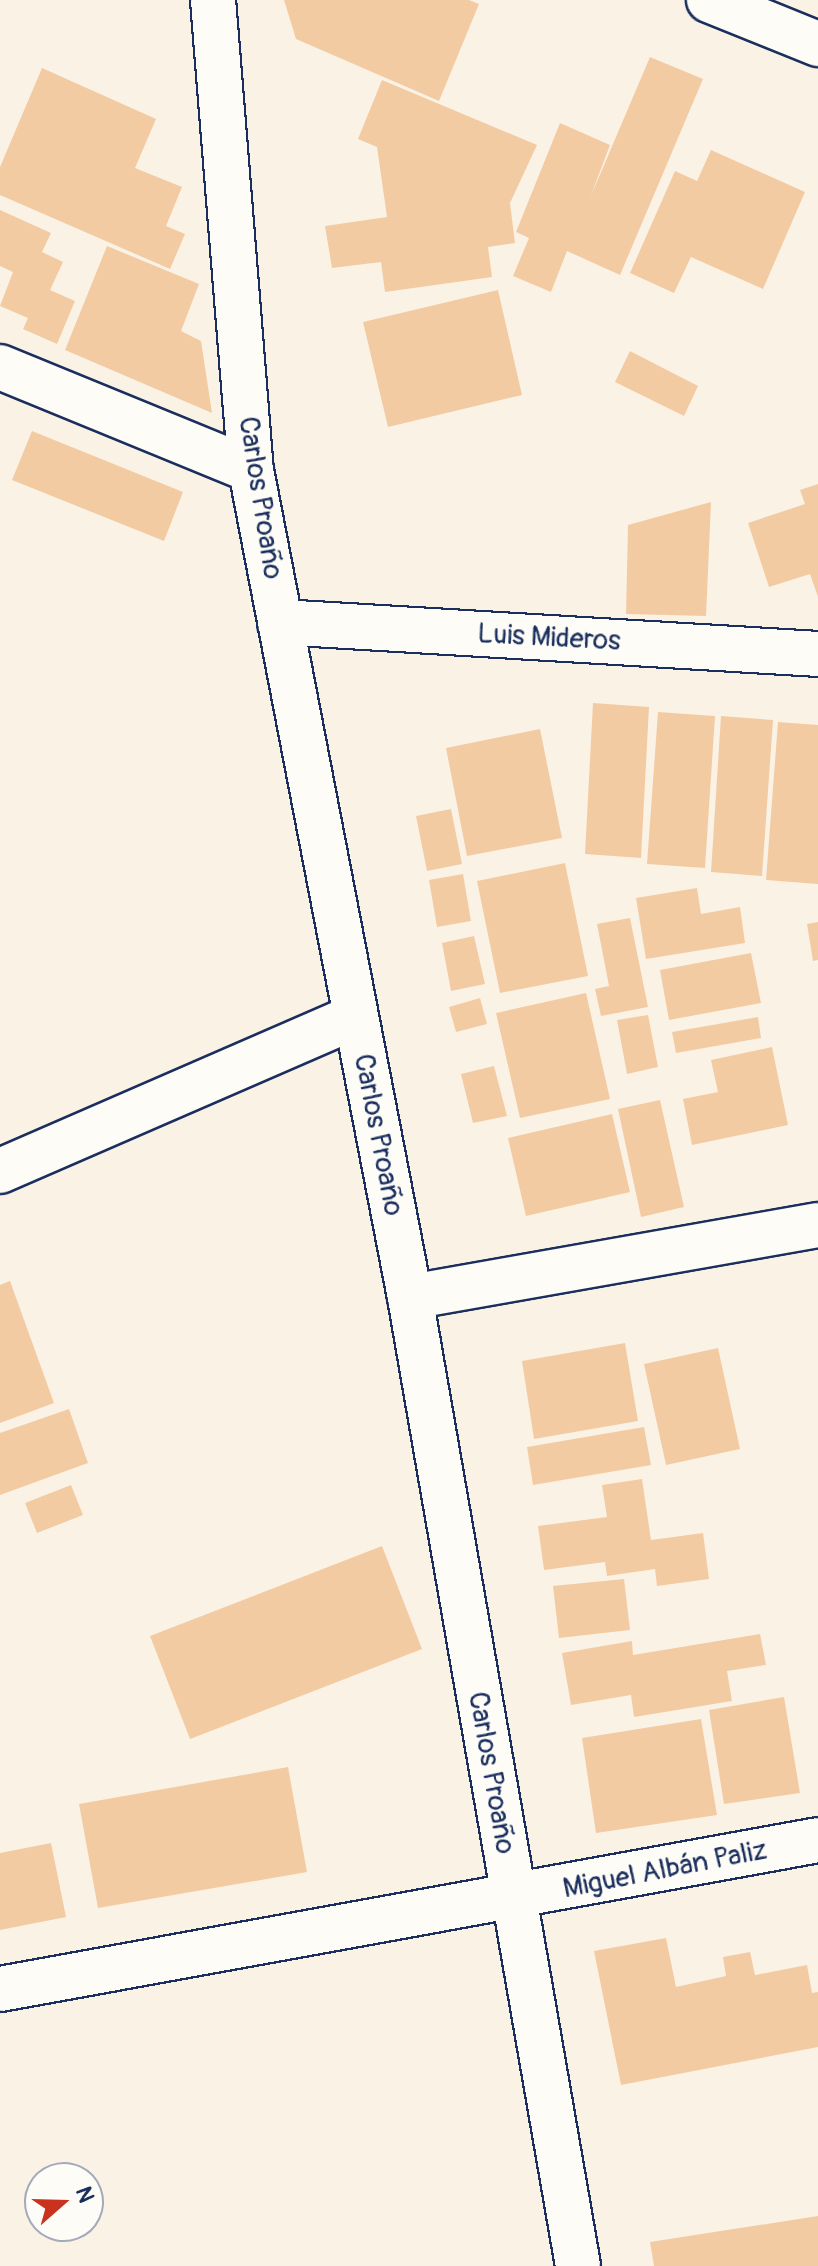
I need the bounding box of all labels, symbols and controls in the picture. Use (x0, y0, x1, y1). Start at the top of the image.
street label: Carlos Proaño (231, 414, 289, 582)
street label: Luis Mideros (477, 617, 621, 659)
street label: Carlos Proaño (346, 1051, 410, 1219)
street label: Carlos Proaño (460, 1689, 522, 1857)
street label: Miguel Albán Paliz (560, 1834, 770, 1906)
north arrow (24, 2162, 104, 2242)
text: N (69, 2183, 100, 2206)

